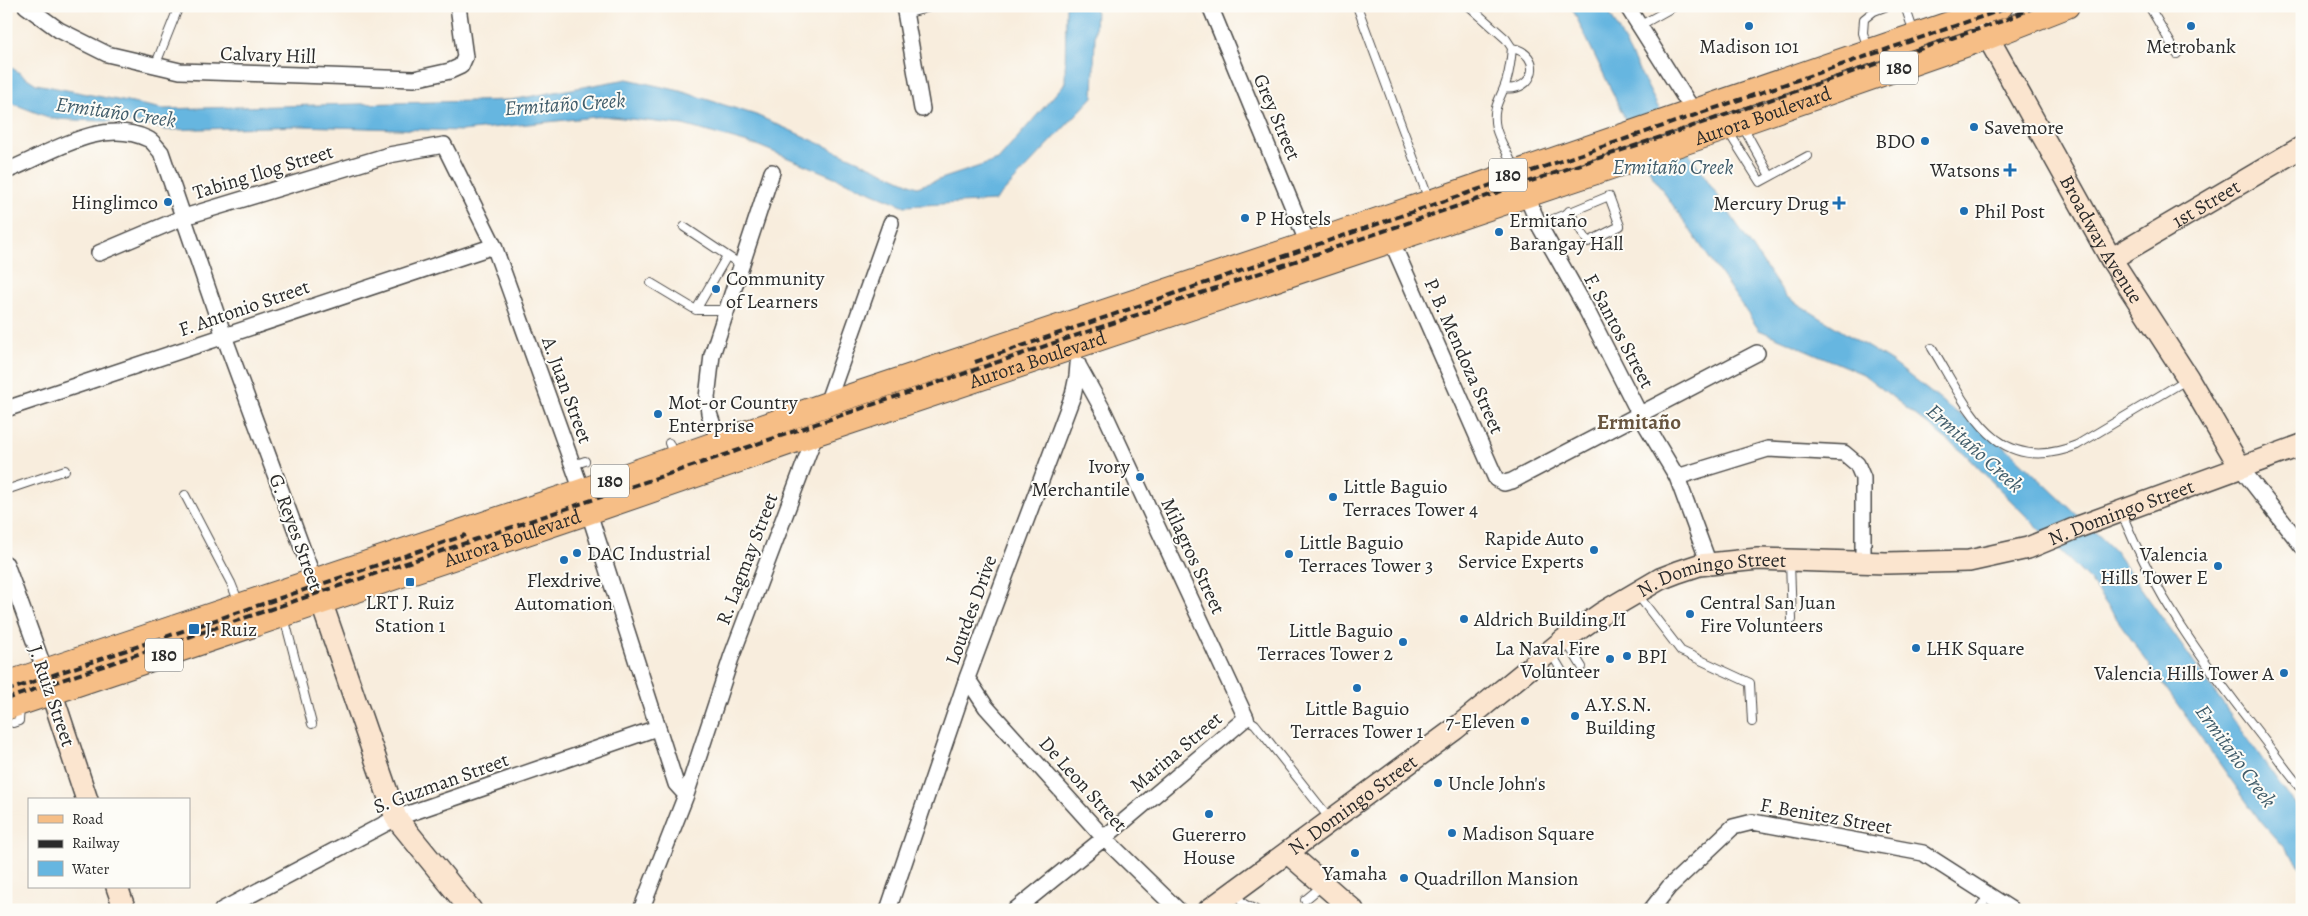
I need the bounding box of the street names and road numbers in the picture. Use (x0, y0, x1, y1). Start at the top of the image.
street label: Calvary Hill (220, 40, 316, 70)
road number: 180 (1880, 52, 1918, 84)
street label: Grey Street (1247, 70, 1307, 165)
street label: Aurora Boulevard (1690, 79, 1835, 152)
street label: Tabing Ilog Street (190, 138, 337, 206)
road number: 180 (1489, 158, 1527, 192)
street label: Broadway Avenue (2053, 170, 2150, 309)
street label: 1st Street (2167, 173, 2245, 234)
street label: F. Santos Street (1577, 269, 1661, 393)
street label: F. Antonio Street (175, 273, 313, 343)
street label: P. B. Mendoza Street (1418, 274, 1511, 438)
street label: Aurora Boulevard (965, 323, 1110, 395)
street label: A. Juan Street (535, 332, 599, 447)
road number: 180 (591, 464, 629, 498)
street label: G. Reyes Street (262, 470, 330, 594)
street label: N. Domingo Street (2044, 472, 2198, 552)
street label: R. Lagmay Street (709, 489, 785, 629)
street label: Milagros Street (1154, 494, 1232, 619)
street label: Aurora Boulevard (439, 502, 584, 574)
street label: N. Domingo Street (1632, 545, 1787, 603)
street label: Lourdes Drive (939, 551, 1003, 669)
road number: 180 (145, 638, 183, 672)
street label: J. Ruiz Street (22, 642, 82, 751)
street label: Marina Street (1124, 705, 1228, 799)
street label: De Leon Street (1033, 730, 1133, 838)
street label: S. Guzman Street (370, 746, 513, 820)
street label: N. Domingo Street (1282, 748, 1423, 861)
street label: F. Benitez Street (1758, 791, 1894, 841)

